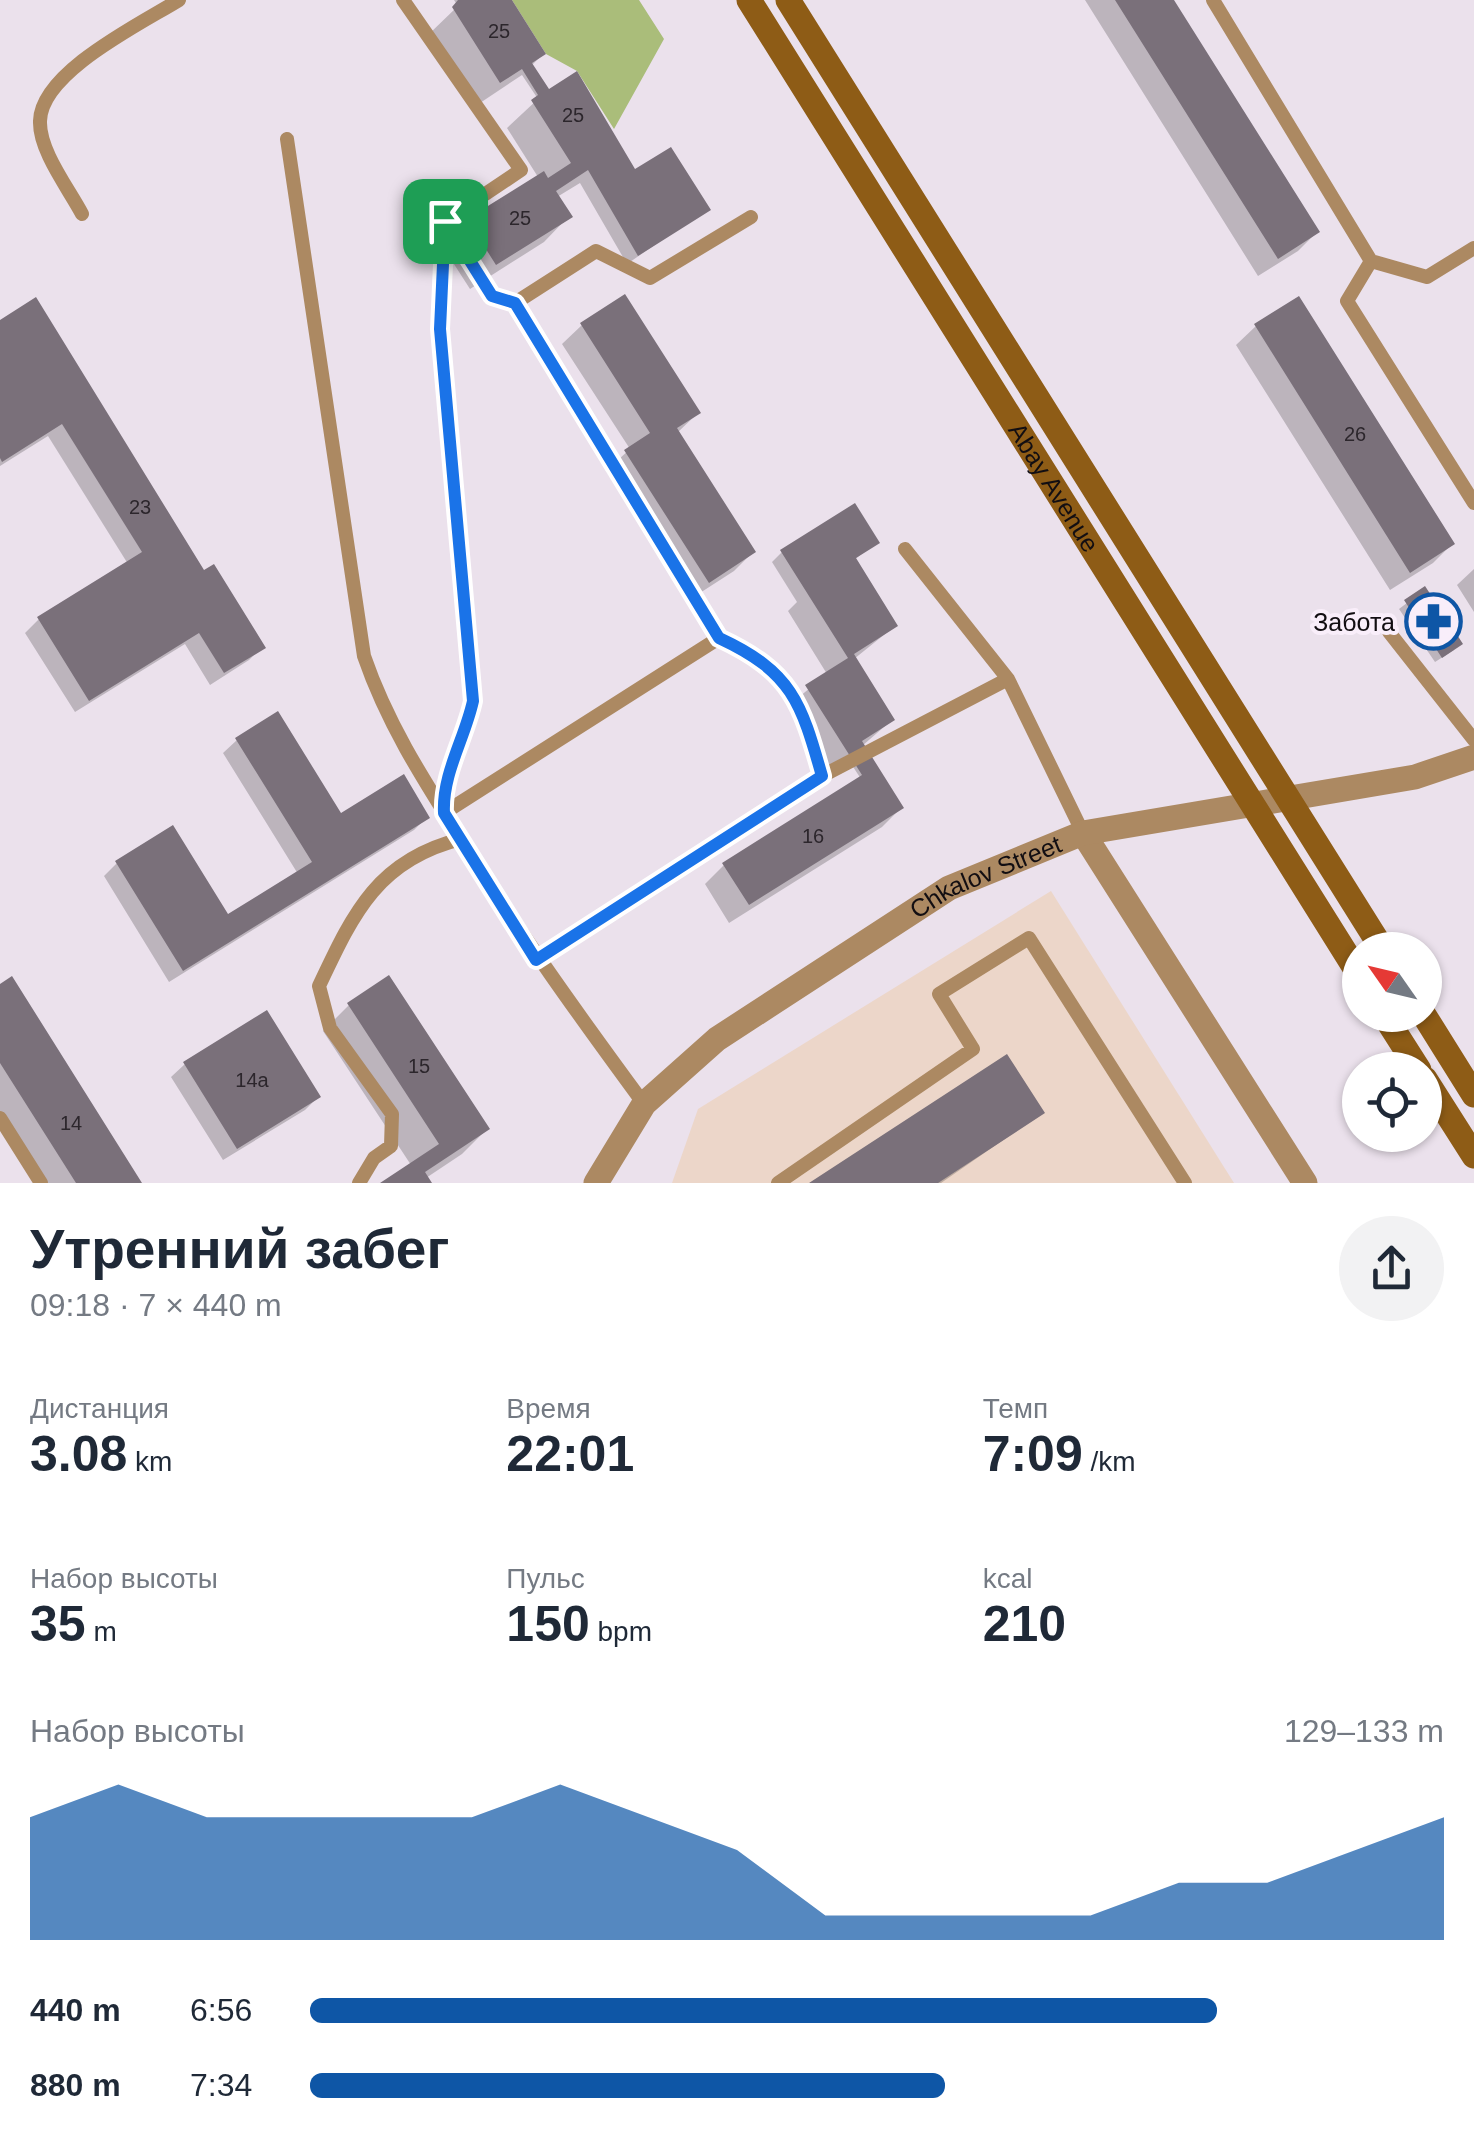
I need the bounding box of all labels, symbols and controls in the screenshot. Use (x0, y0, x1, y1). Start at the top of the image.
house number: 25 (488, 20, 510, 42)
house number: 25 (562, 104, 584, 126)
pin (403, 179, 488, 264)
icon: arrive (418, 194, 473, 249)
house number: 25 (509, 207, 531, 229)
street label: Abay Avenue (1003, 418, 1105, 557)
house number: 26 (1344, 423, 1366, 445)
house number: 23 (129, 496, 151, 518)
pharmacy icon: Забота (1404, 592, 1464, 652)
place label: Забота (1313, 608, 1395, 636)
house number: 16 (802, 825, 824, 847)
street label: Chkalov Street (904, 829, 1065, 924)
north arrow (1342, 932, 1442, 1032)
map controls (1342, 932, 1442, 1152)
button: locate (1342, 1052, 1442, 1152)
house number: 15 (408, 1055, 430, 1077)
house number: 14а (235, 1069, 270, 1091)
house number: 14 (60, 1112, 82, 1134)
button: share (1339, 1216, 1444, 1321)
text: Утренний забег (30, 1218, 449, 1280)
text: 09:18 · 7 × 440 m (30, 1287, 282, 1323)
text: Дистанция (30, 1393, 169, 1424)
text: Время (506, 1393, 591, 1424)
text: Темп (983, 1393, 1048, 1424)
text: 3.08 (30, 1426, 127, 1482)
text: 22:01 (506, 1426, 634, 1482)
text: 7:09 (983, 1426, 1083, 1482)
text: km (127, 1446, 172, 1477)
text: /km (1083, 1446, 1136, 1477)
text: Набор высоты (30, 1563, 218, 1594)
text: Пульс (506, 1563, 585, 1594)
text: kcal (983, 1563, 1032, 1594)
text: 35 (30, 1596, 86, 1652)
text: 150 (506, 1596, 590, 1652)
text: 210 (983, 1596, 1066, 1652)
text: m (86, 1616, 117, 1647)
text: bpm (590, 1616, 652, 1647)
text: Набор высоты (30, 1713, 245, 1749)
text: 129–133 m (1284, 1713, 1444, 1749)
text: 440 m (30, 1992, 121, 2028)
text: 6:56 (190, 1992, 252, 2028)
text: 880 m (30, 2067, 121, 2103)
text: 7:34 (190, 2067, 252, 2103)

